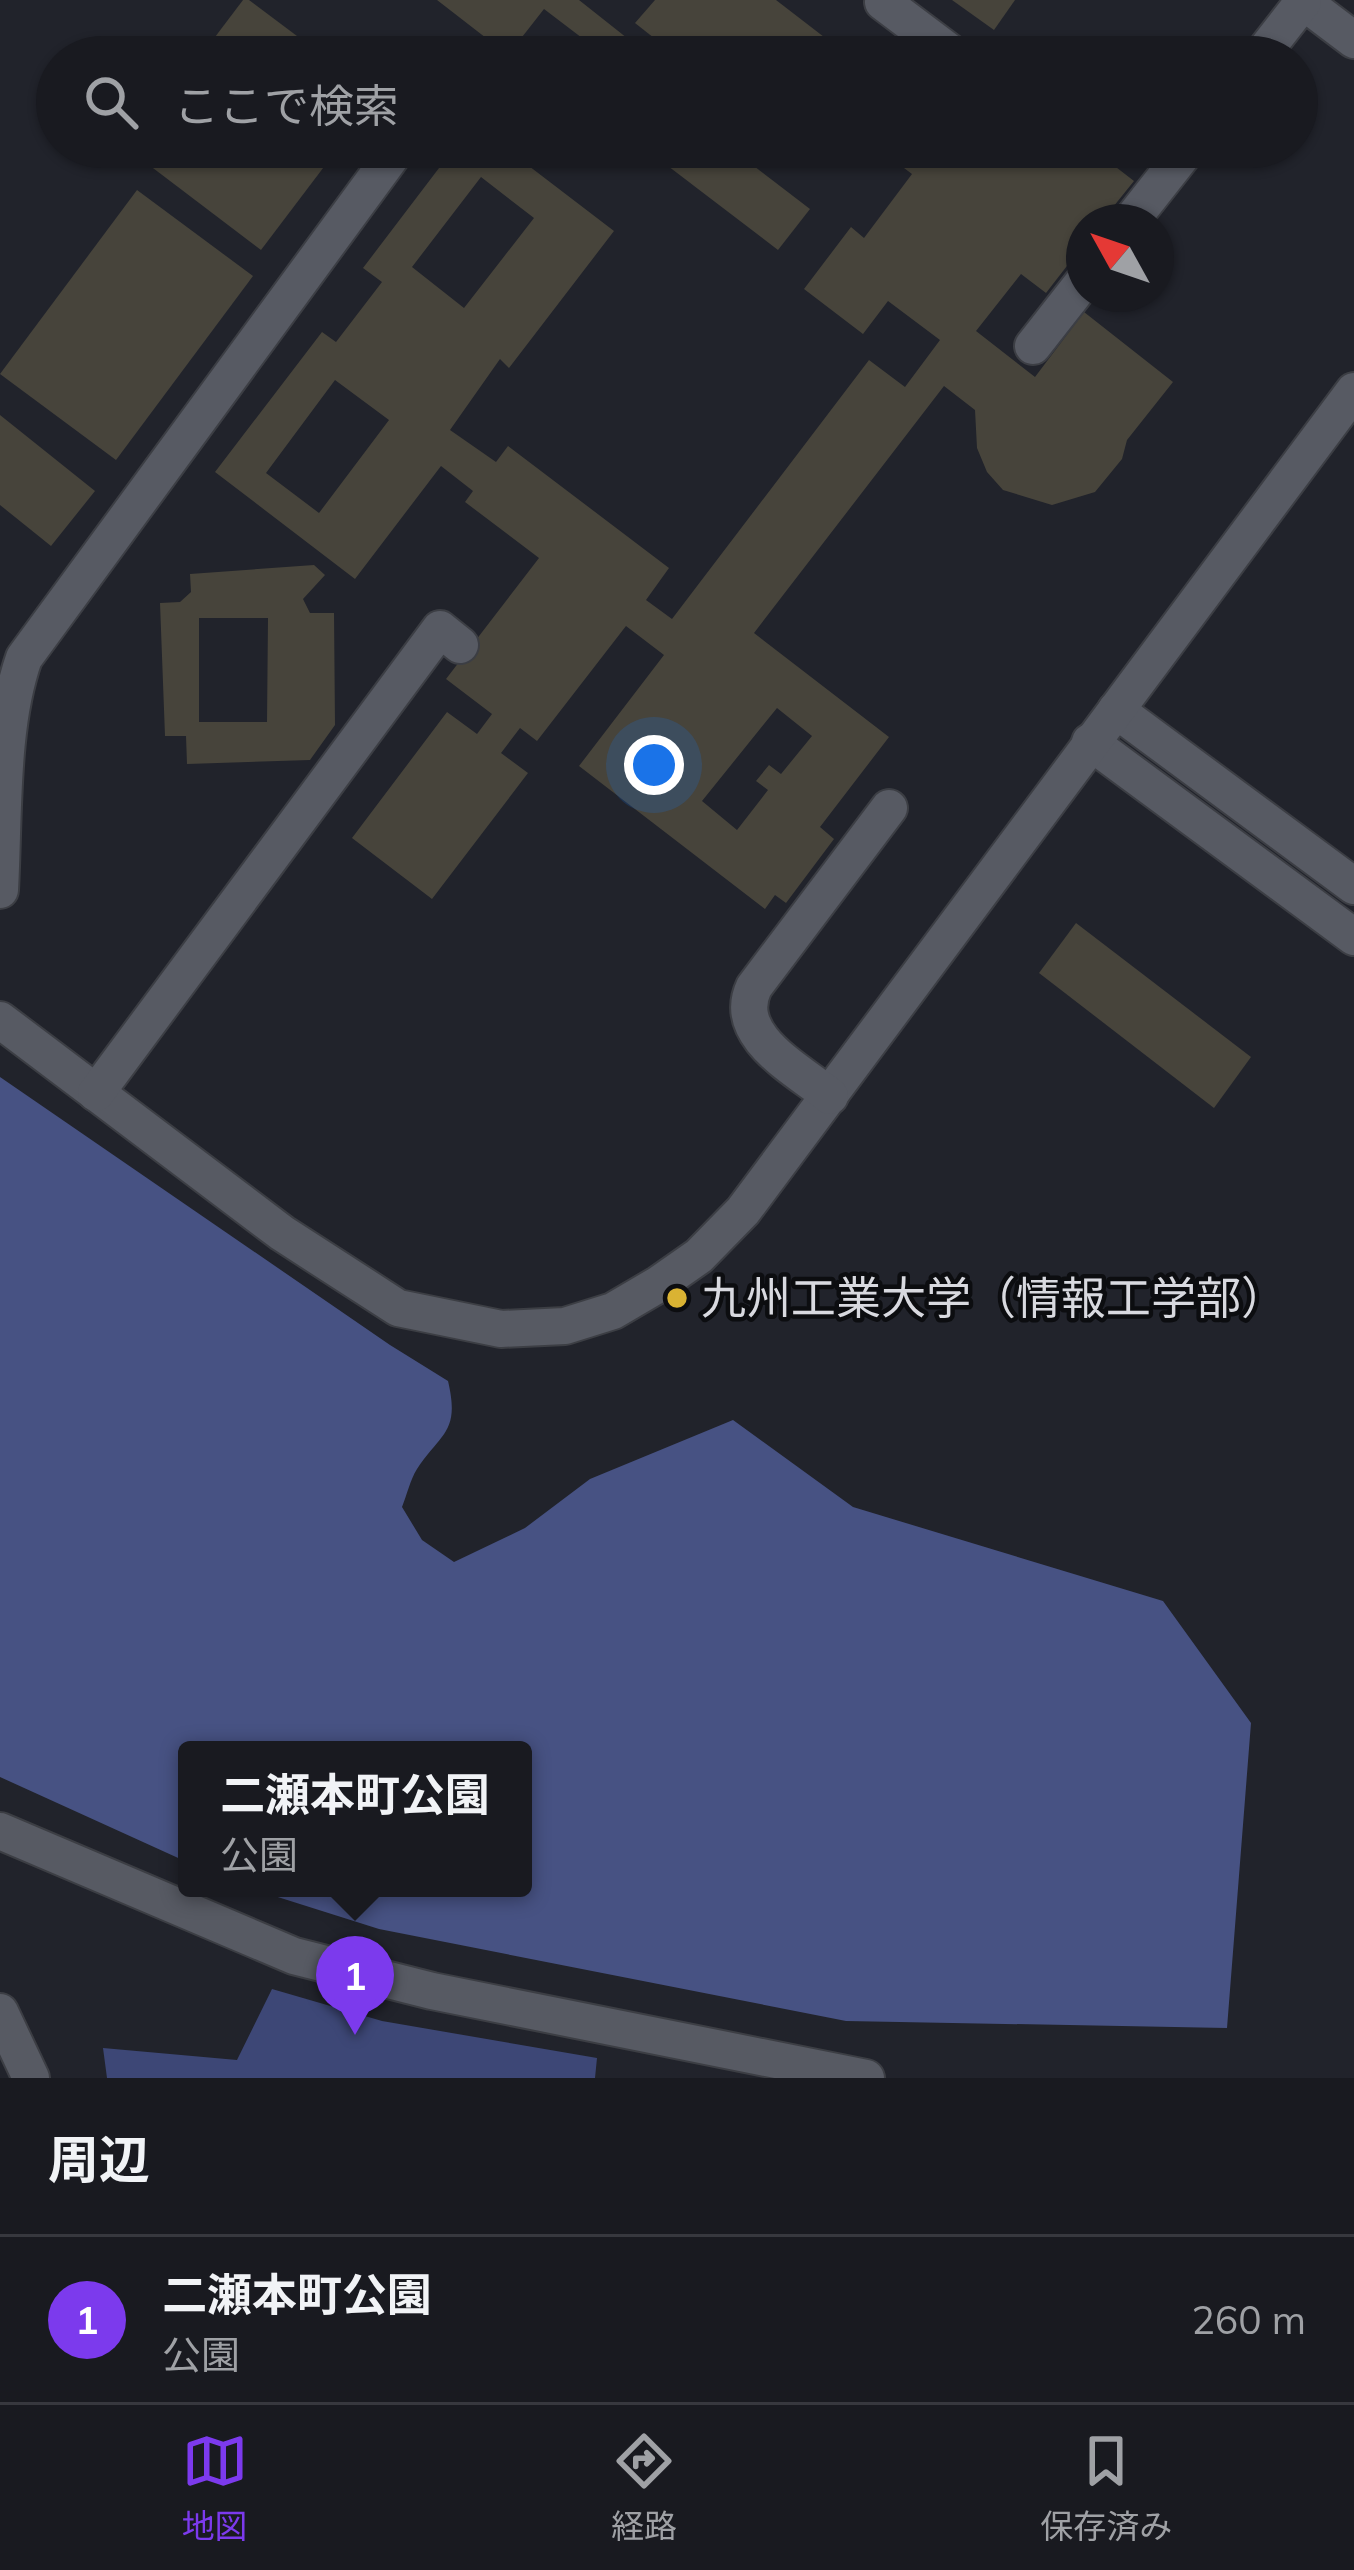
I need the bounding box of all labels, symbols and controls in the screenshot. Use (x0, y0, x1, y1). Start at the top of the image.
search box (36, 36, 1318, 168)
icon: search (78, 69, 144, 135)
text: ここで検索 (174, 77, 399, 133)
north arrow (1066, 204, 1174, 312)
your location (624, 735, 684, 795)
place label: 九州工業大学（情報工学部） (701, 1269, 1286, 1325)
marker: 九州工業大学（情報工学部） (664, 1285, 690, 1311)
popup (178, 1741, 532, 1897)
text: 二瀬本町公園 (220, 1766, 490, 1822)
text: 公園 (220, 1830, 298, 1879)
pin: 1 (316, 1936, 394, 2035)
text: 周辺 (48, 2127, 150, 2191)
text: 二瀬本町公園 (162, 2266, 432, 2322)
text: 1 (75, 2295, 99, 2344)
text: 260 m (1191, 2295, 1306, 2344)
text: 公園 (162, 2330, 240, 2379)
tab: 地図 (182, 2428, 248, 2548)
tab: 経路 (611, 2428, 677, 2548)
tab: 保存済み (1040, 2428, 1172, 2548)

